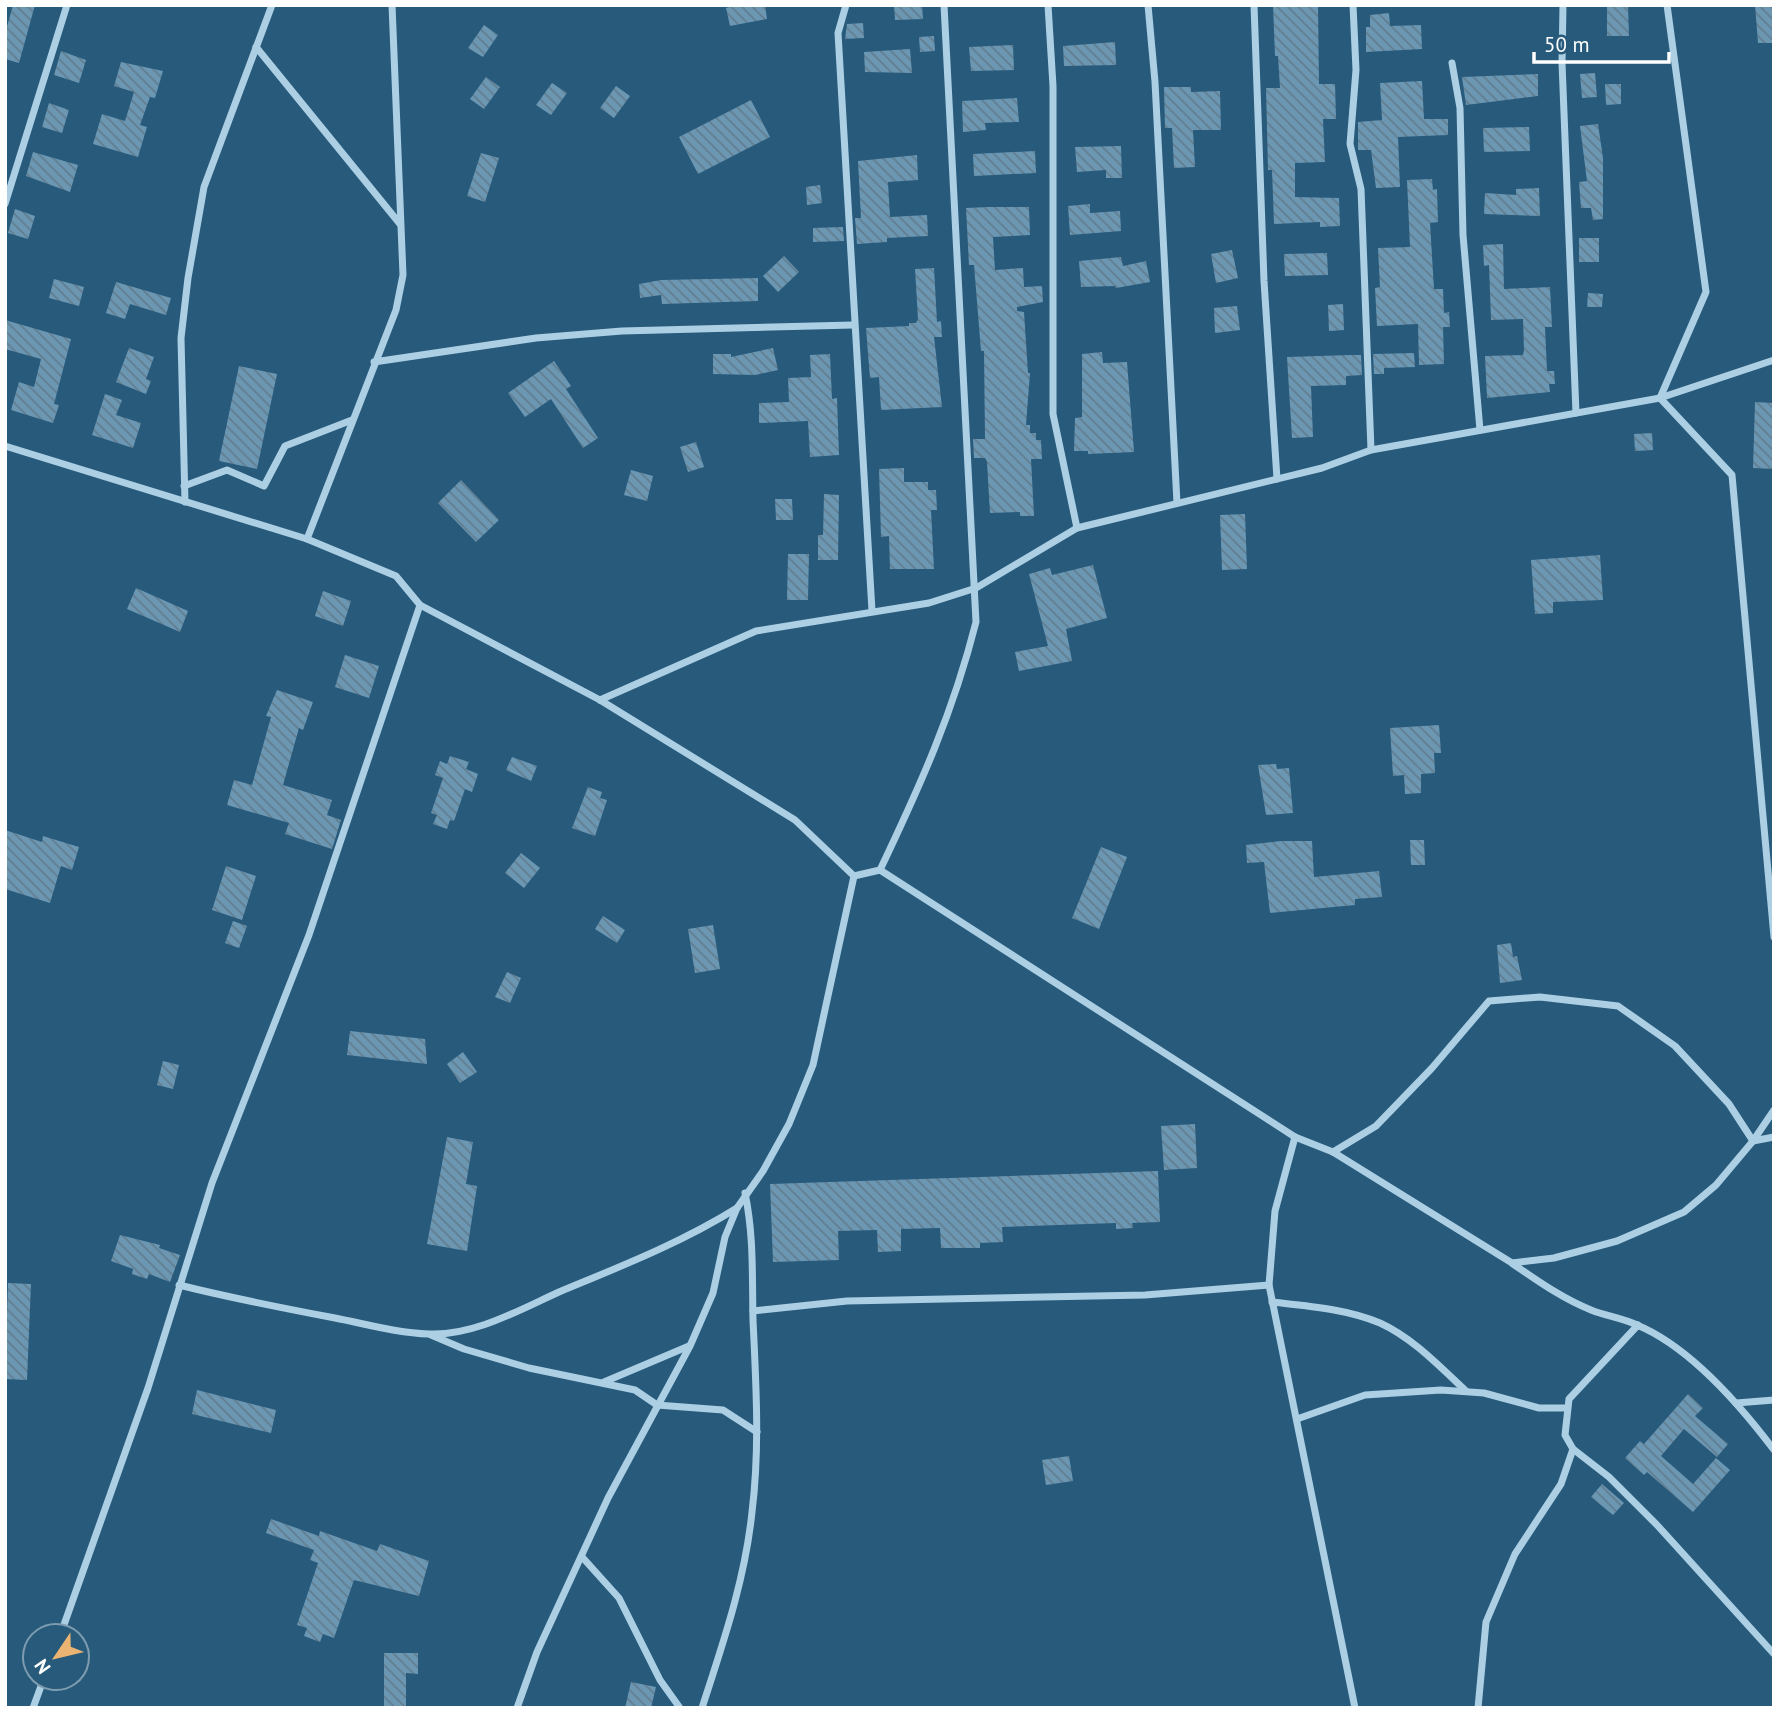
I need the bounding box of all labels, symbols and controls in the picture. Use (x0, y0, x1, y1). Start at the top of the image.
scale bar (1534, 21, 1669, 65)
text: 50 m (1544, 31, 1590, 58)
north arrow (21, 1622, 91, 1692)
text: N (29, 1655, 55, 1679)

